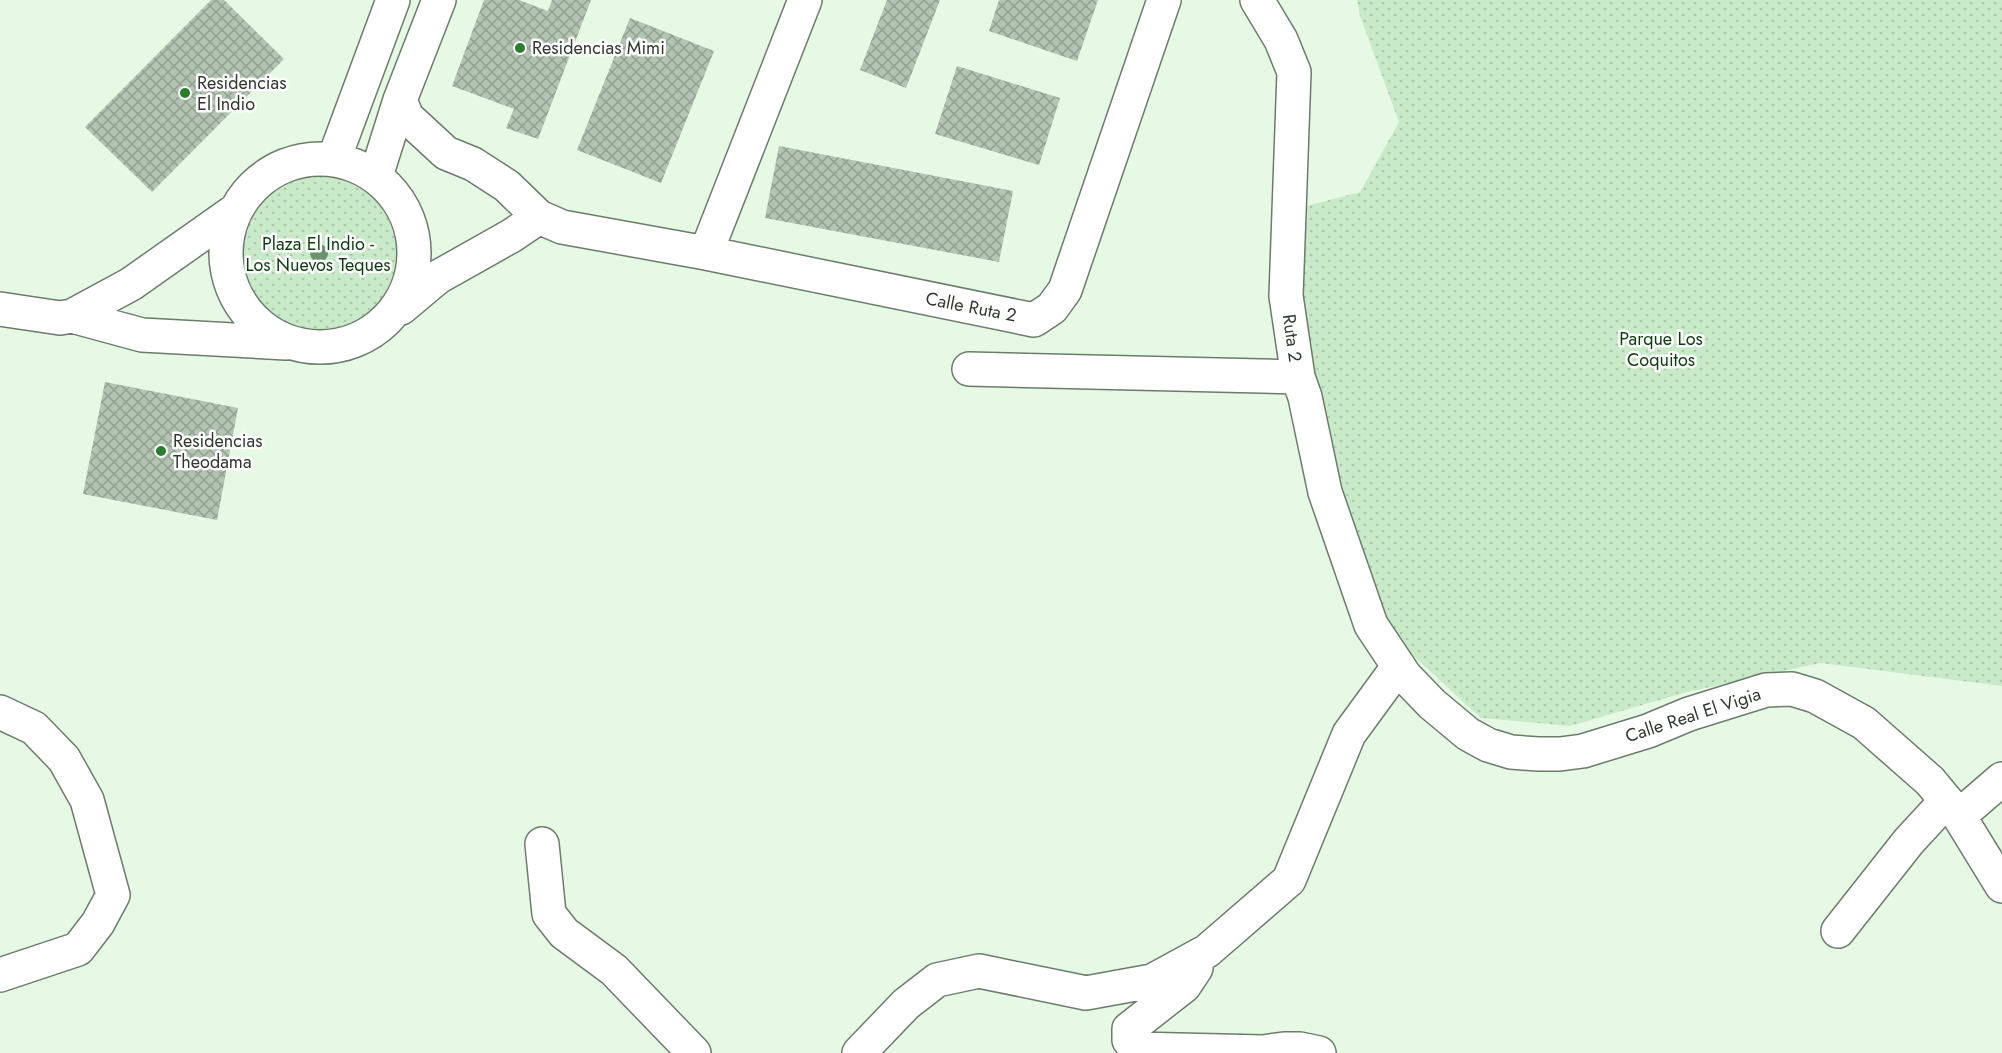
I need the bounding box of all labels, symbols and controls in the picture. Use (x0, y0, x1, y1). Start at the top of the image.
place label: Residencias Mimi (532, 35, 665, 61)
marker: Residencias Mimi (513, 41, 527, 55)
place label: Residencias El Indio (197, 70, 286, 117)
marker: Residencias El Indio (178, 86, 192, 100)
park label: Plaza El Indio - Los Nuevos Teques (245, 231, 391, 278)
street label: Calle Ruta 2 (923, 285, 1019, 329)
street label: Ruta 2 (1276, 312, 1308, 364)
park label: Parque Los Coquitos (1619, 326, 1703, 373)
place label: Residencias Theodama (173, 428, 262, 475)
marker: Residencias Theodama (154, 444, 168, 458)
street label: Calle Real El Vigia (1622, 681, 1764, 749)

